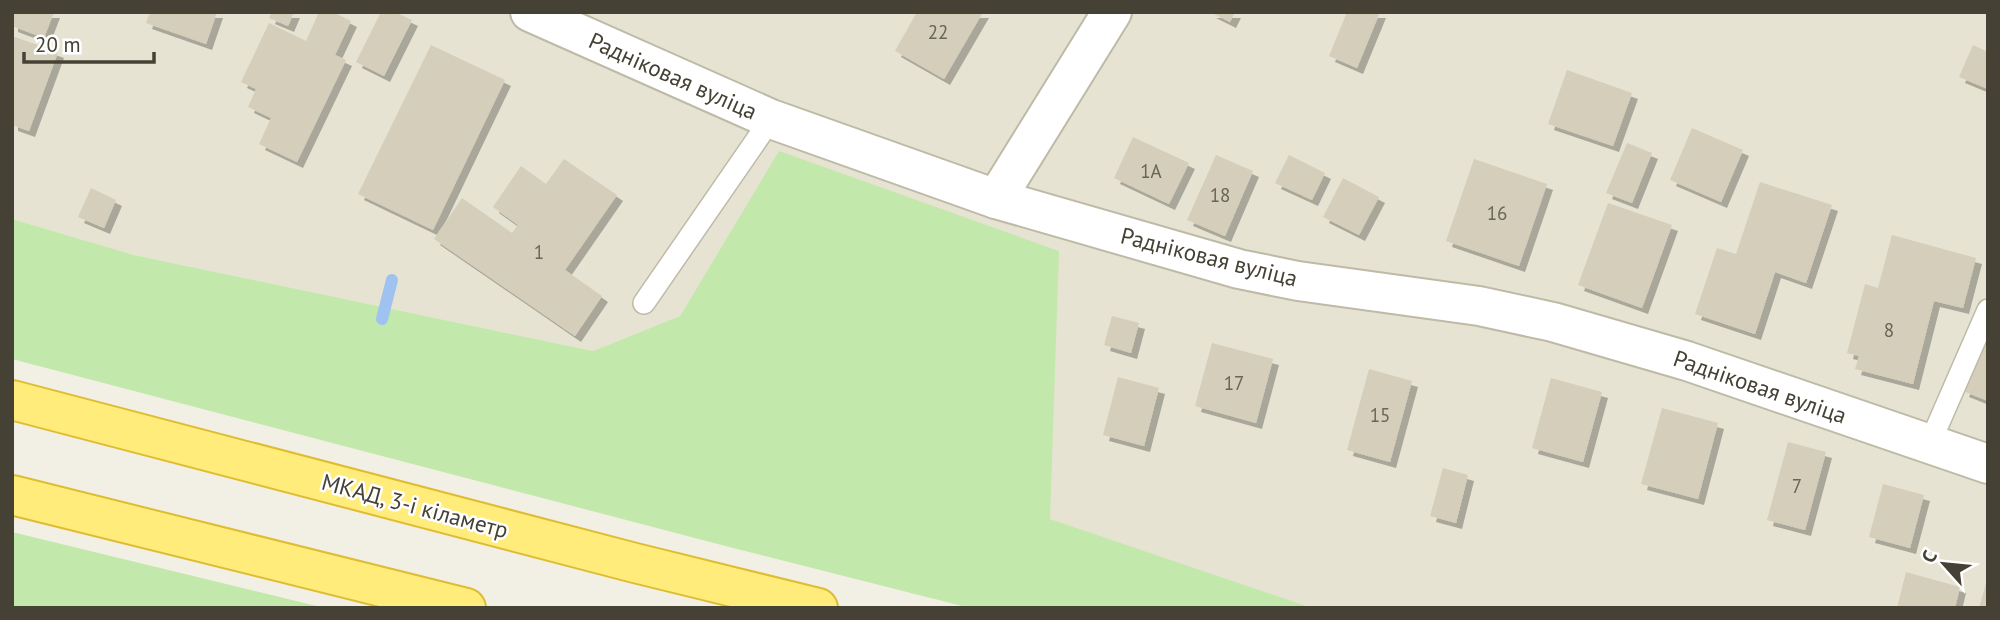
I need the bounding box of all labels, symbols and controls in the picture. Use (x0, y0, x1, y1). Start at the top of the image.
house number: 22 (928, 20, 948, 44)
scale bar (24, 21, 154, 65)
street label: Радніковая вуліца (585, 25, 762, 126)
text: 20 m (35, 31, 81, 58)
house number: 1А (1140, 159, 1162, 183)
house number: 18 (1210, 183, 1230, 207)
house number: 16 (1487, 201, 1507, 225)
street label: Радніковая вуліца (1118, 221, 1301, 292)
house number: 1 (534, 240, 544, 264)
house number: 8 (1884, 318, 1894, 342)
street label: Радніковая вуліца (1670, 343, 1851, 430)
house number: 17 (1224, 371, 1244, 395)
house number: 15 (1370, 403, 1390, 427)
street label: МКАД, 3-і кіламетр (319, 467, 512, 544)
house number: 7 (1792, 474, 1802, 498)
north arrow (1909, 529, 1979, 599)
text: С (1916, 546, 1942, 566)

